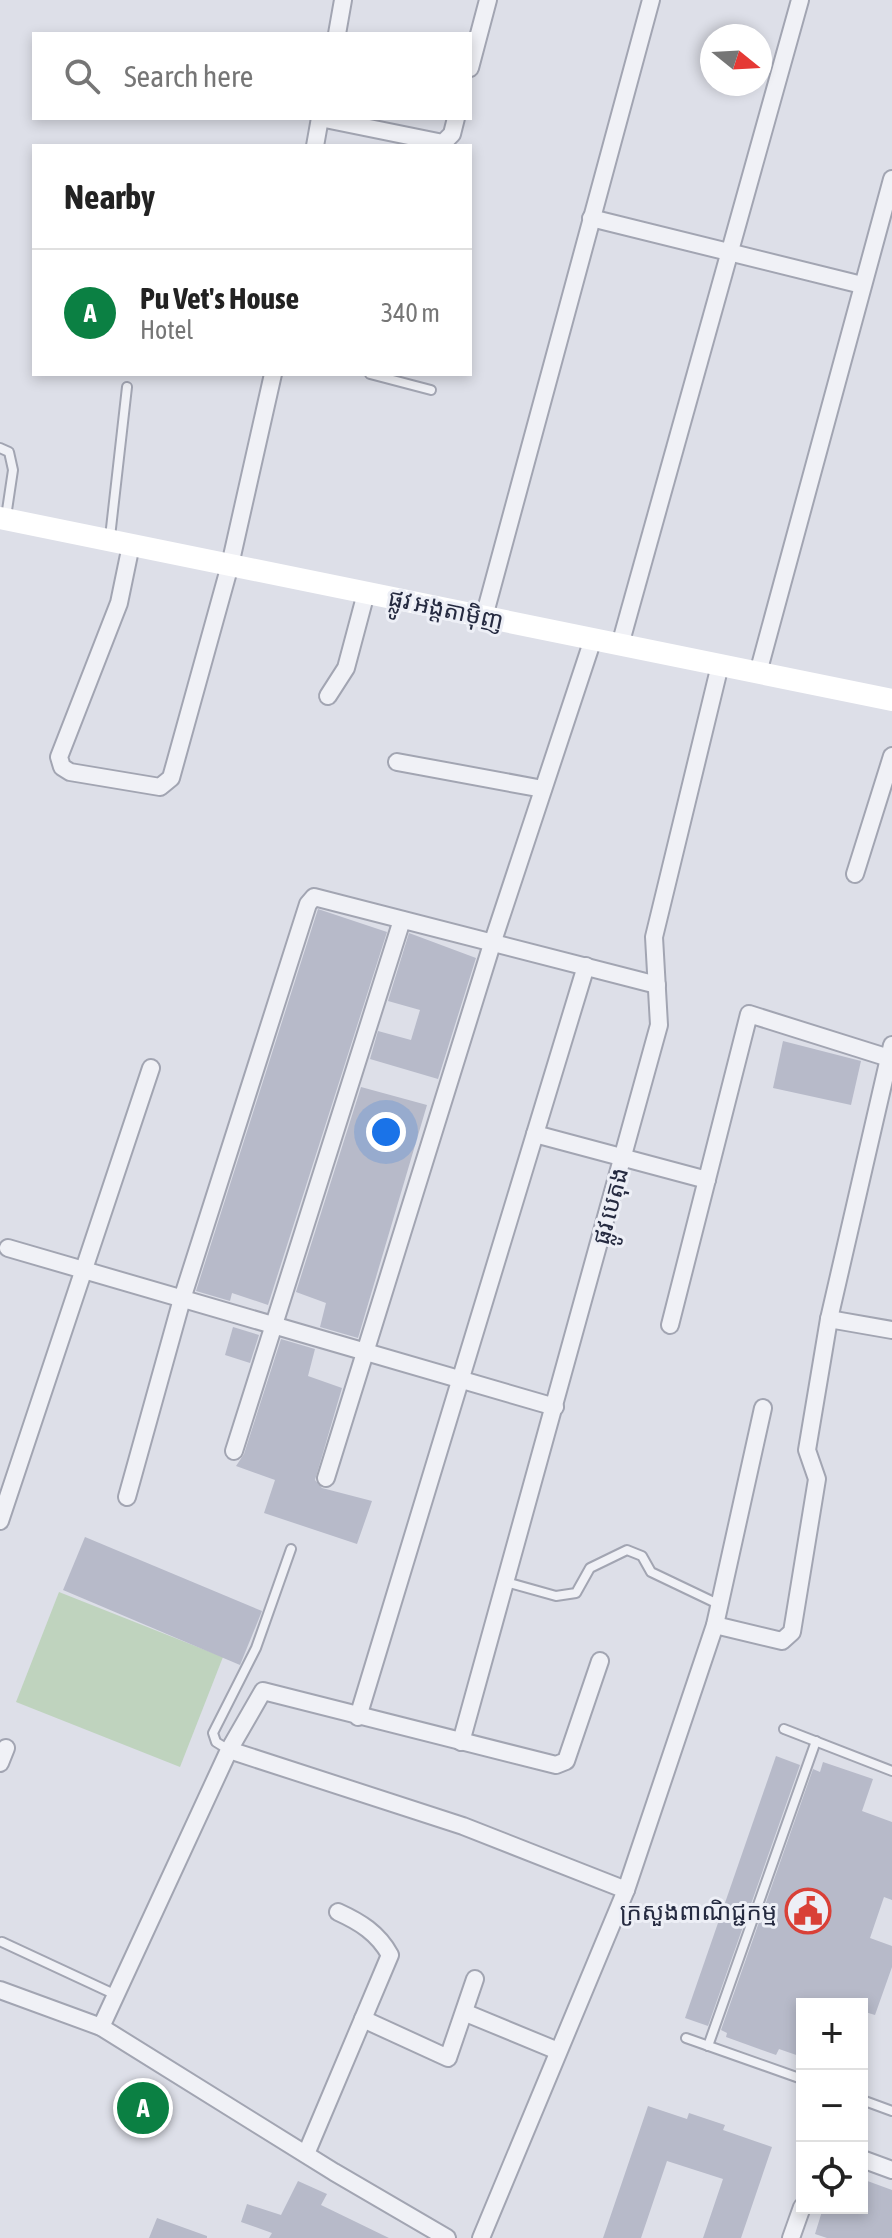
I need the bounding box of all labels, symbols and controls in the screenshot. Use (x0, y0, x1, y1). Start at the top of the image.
north arrow (700, 24, 772, 96)
search box (32, 32, 472, 120)
icon: search (60, 54, 104, 98)
text: Search here (124, 59, 253, 93)
text: Nearby (64, 177, 155, 216)
text: Pu Vet's House (140, 281, 299, 315)
text: A (84, 298, 96, 328)
text: 340 m (381, 298, 440, 328)
text: Hotel (140, 315, 193, 345)
street label: ផ្លូវ អង្តតាម៉ិញ (384, 584, 506, 643)
your location (366, 1112, 406, 1152)
street label: ផ្លូវ បេតុង (587, 1164, 642, 1250)
public building icon: ក្រសួងពាណិជ្ជកម្ម (784, 1887, 832, 1935)
place label: ក្រសួងពាណិជ្ជកម្ម (620, 1898, 777, 1926)
map controls (796, 1998, 868, 2214)
button: + (796, 1998, 868, 2070)
button: − (796, 2070, 868, 2142)
pin: A (117, 2078, 169, 2138)
button: locate (796, 2142, 868, 2214)

